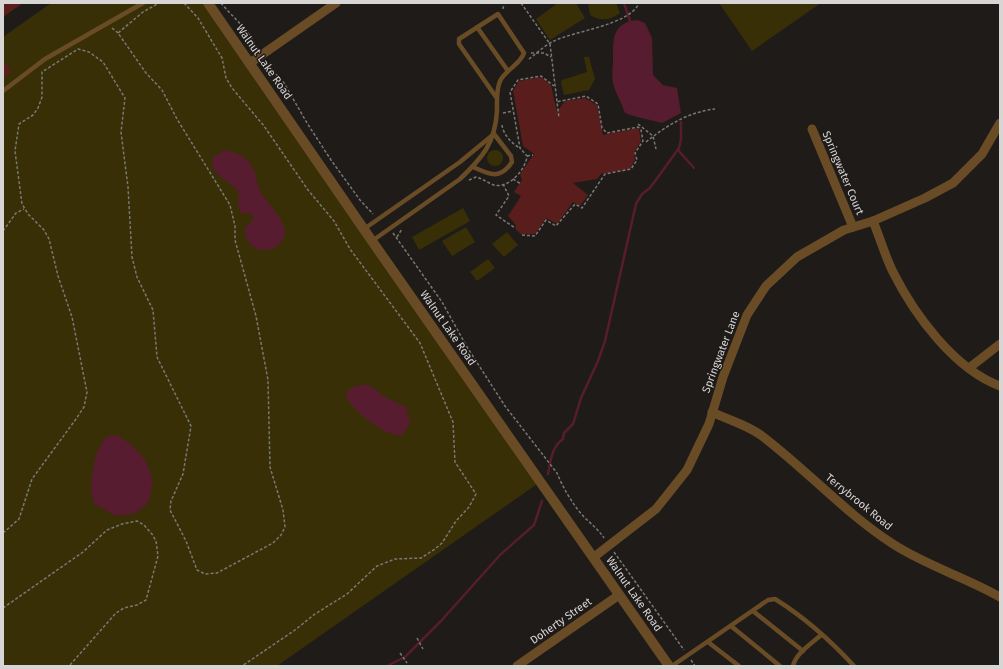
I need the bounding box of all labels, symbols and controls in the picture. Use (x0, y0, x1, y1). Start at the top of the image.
street label: Walnut Lake Road (233, 22, 295, 102)
street label: Springwater Court (819, 129, 867, 217)
street label: Walnut Lake Road (417, 288, 479, 368)
street label: Springwater Lane (699, 309, 743, 395)
street label: Terrybrook Road (823, 471, 895, 533)
street label: Walnut Lake Road (603, 554, 665, 634)
street label: Doherty Street (528, 595, 594, 647)

